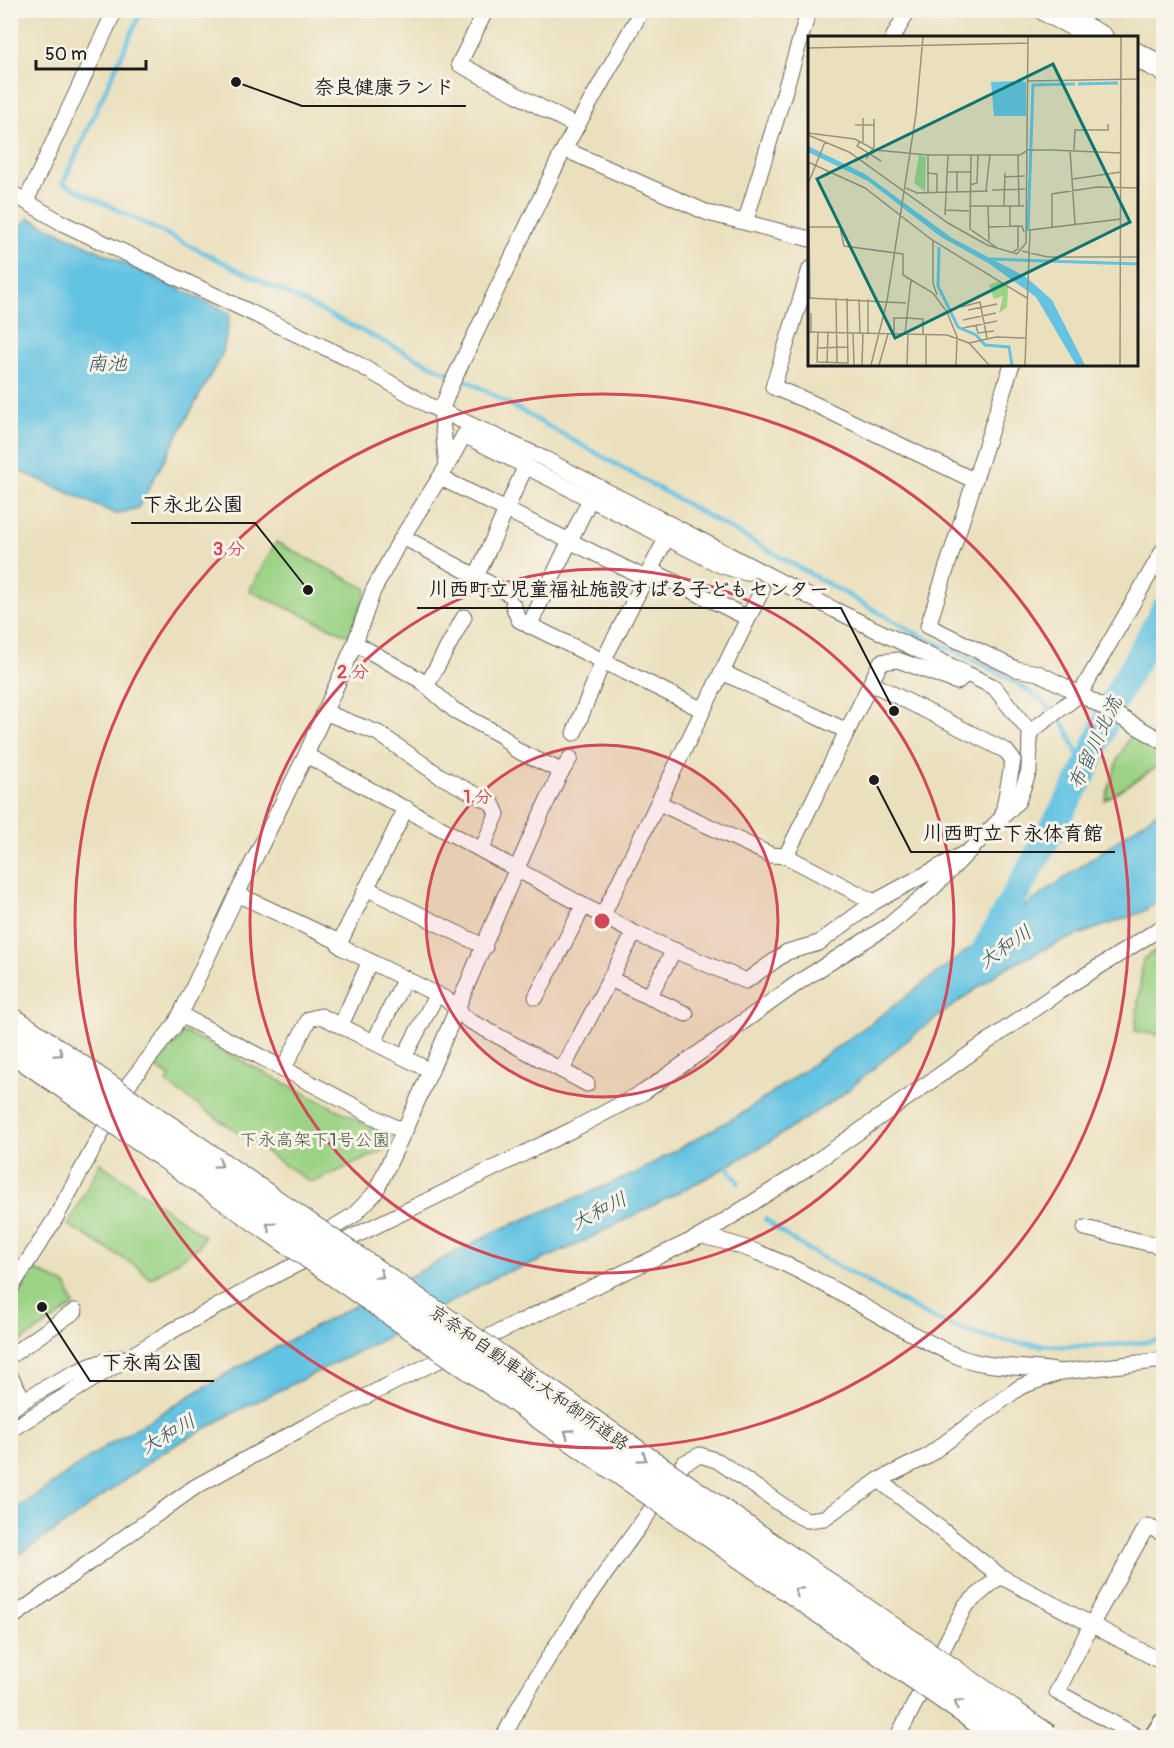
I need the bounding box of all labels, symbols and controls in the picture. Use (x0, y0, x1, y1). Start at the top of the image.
scale bar (36, 33, 146, 71)
inset map (808, 36, 1138, 366)
text: 50 m (45, 43, 87, 66)
callout: 奈良健康ランド (302, 68, 466, 106)
text: 奈良健康ランド (314, 75, 454, 100)
water label: 南池 (87, 351, 128, 376)
callout: 下永北公園 (131, 485, 255, 523)
text: 下永北公園 (143, 492, 243, 517)
text: 3 分 (213, 538, 245, 561)
callout: 川西町立児童福祉施設すばる子どもセンター (417, 570, 841, 608)
text: 川西町立児童福祉施設すばる子どもセンター (429, 577, 829, 602)
text: 2 分 (337, 661, 369, 684)
water label: 布留川北流 (1063, 691, 1128, 794)
text: 1 分 (464, 786, 492, 809)
callout: 川西町立下永体育館 (911, 814, 1115, 852)
text: 川西町立下永体育館 (923, 821, 1103, 846)
centre of rings (592, 911, 612, 931)
water label: 大和川 (973, 920, 1037, 974)
one-way arrow (52, 1046, 63, 1057)
park label: 下永高架下1号公園 (239, 1129, 391, 1152)
one-way arrow (213, 1157, 224, 1168)
water label: 大和川 (567, 1186, 631, 1236)
one-way arrow (266, 1222, 277, 1233)
one-way arrow (373, 1268, 384, 1279)
street label: 京奈和自動車道;大和御所道路 (425, 1300, 633, 1456)
callout: 下永南公園 (90, 1343, 214, 1381)
text: 下永南公園 (102, 1350, 202, 1375)
water label: 大和川 (136, 1408, 200, 1460)
one-way arrow (564, 1429, 575, 1440)
one-way arrow (637, 1451, 648, 1462)
one-way arrow (793, 1588, 804, 1599)
one-way arrow (953, 1699, 964, 1710)

